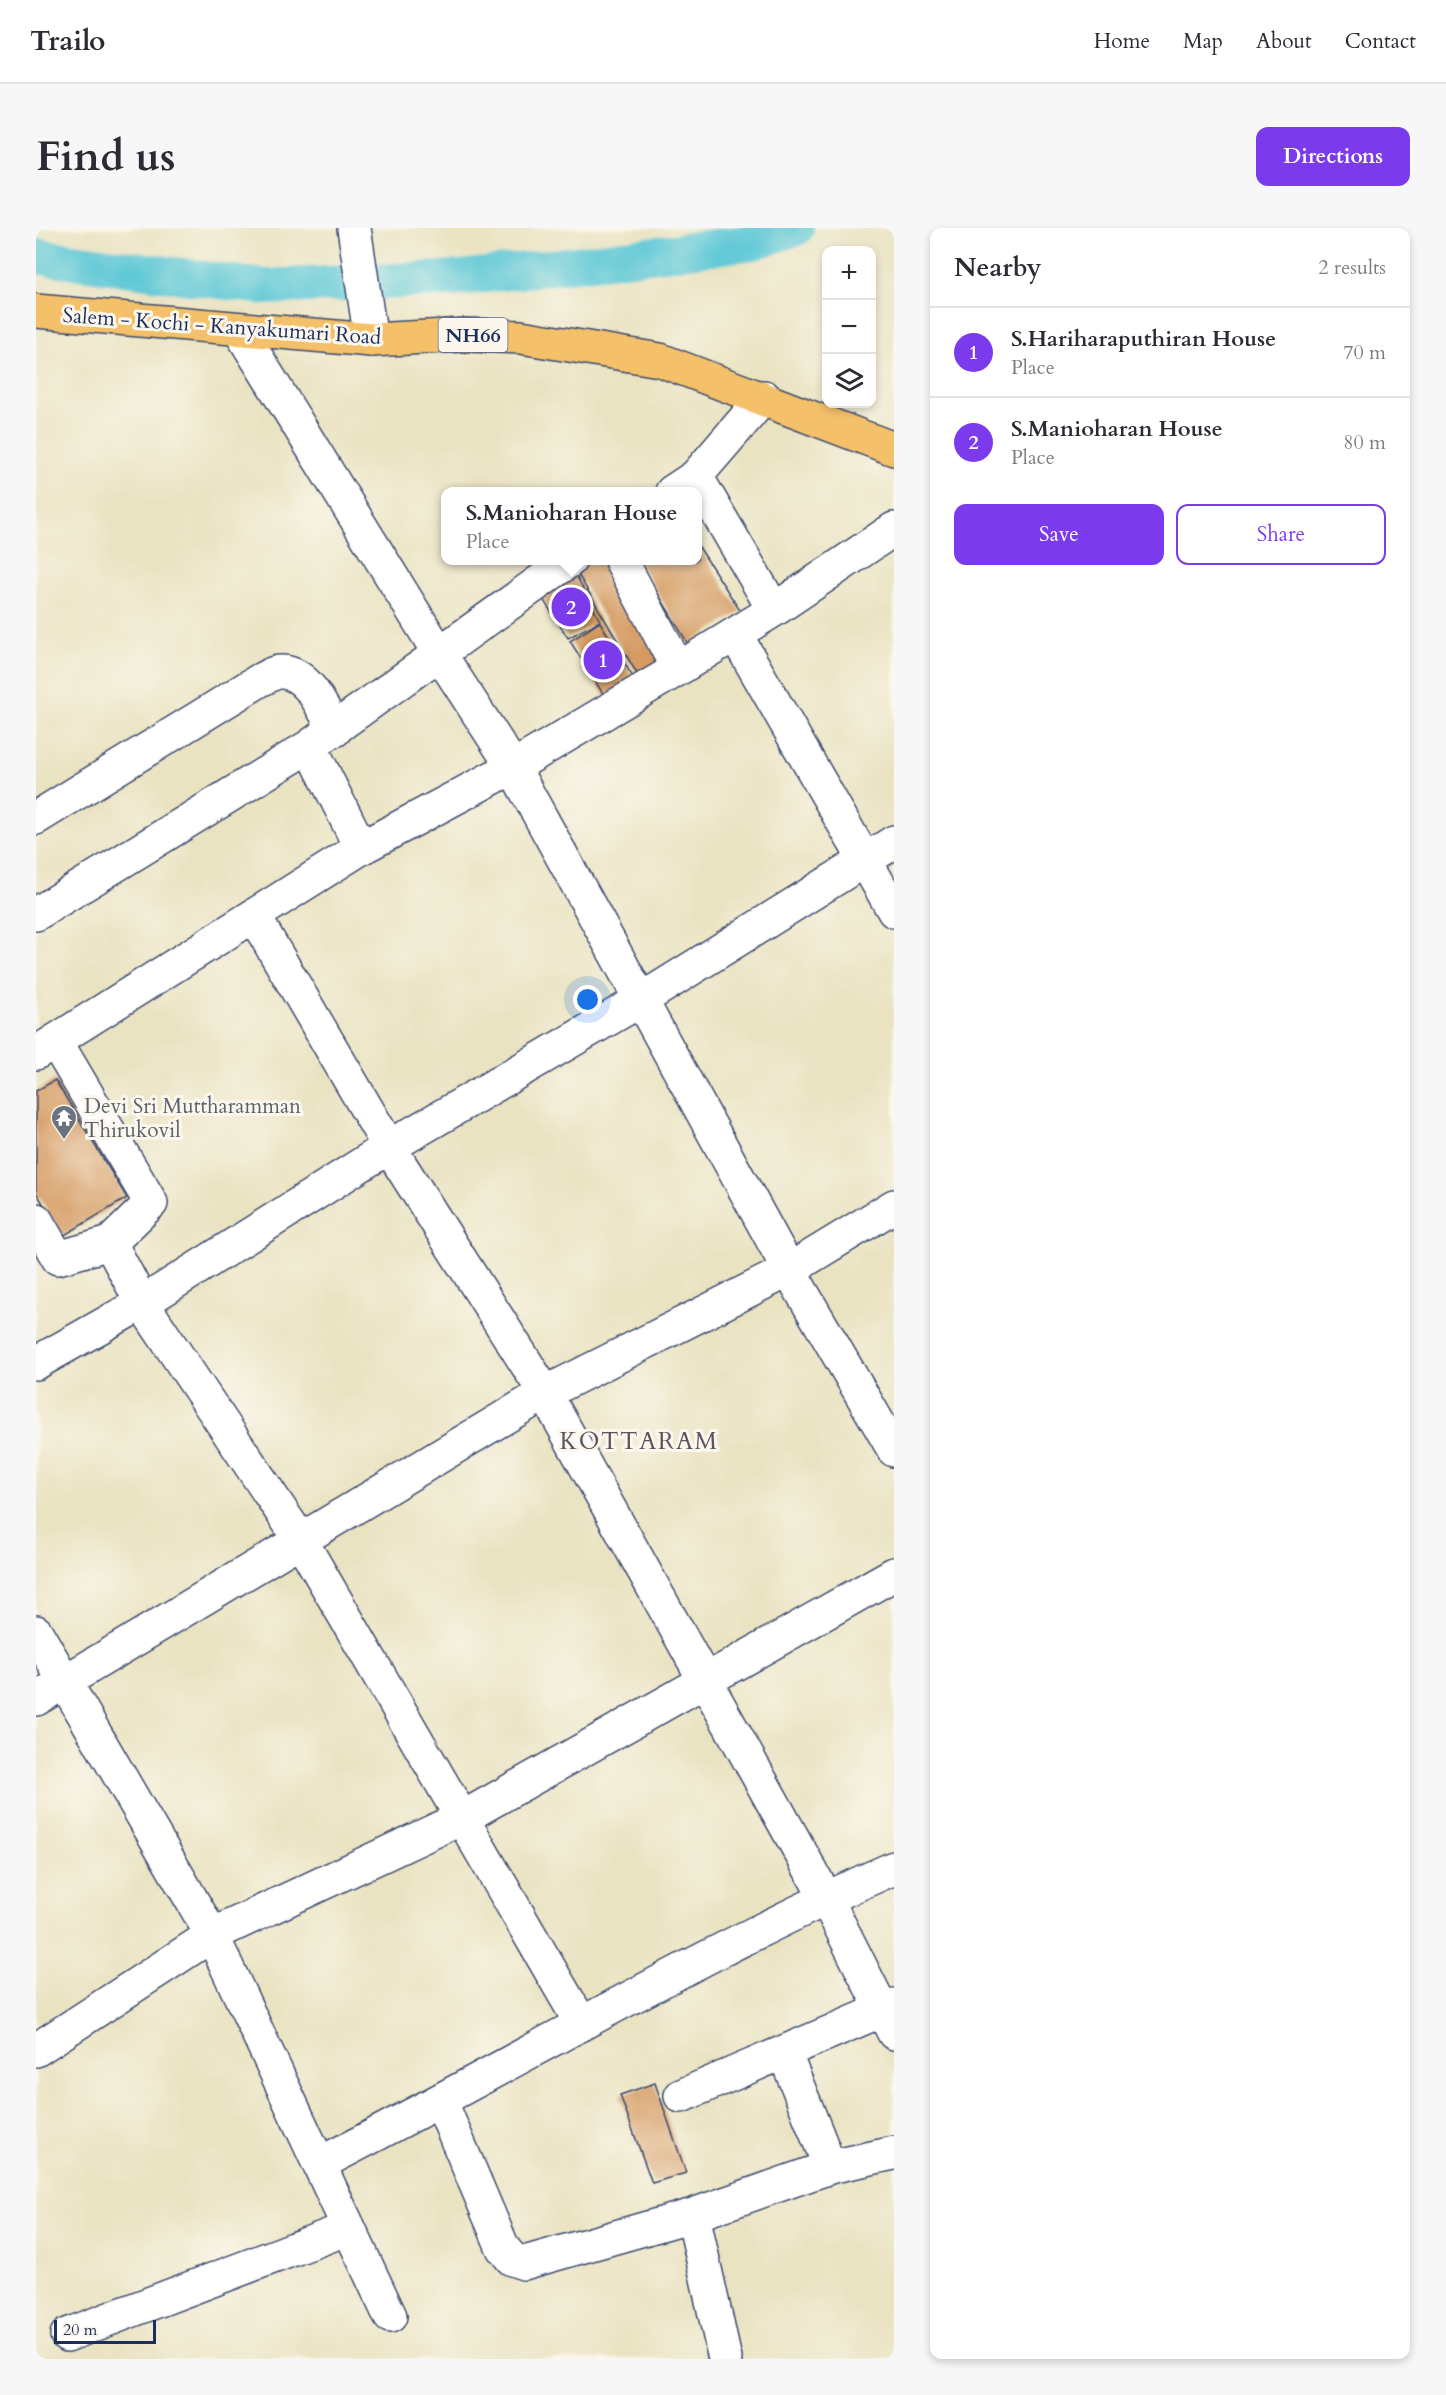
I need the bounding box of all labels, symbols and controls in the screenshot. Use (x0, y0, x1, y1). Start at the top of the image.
text: Trailo (30, 22, 105, 60)
text: Home (1094, 27, 1150, 56)
text: Map (1183, 27, 1223, 56)
text: About (1256, 27, 1312, 56)
text: Contact (1345, 27, 1416, 56)
button: Directions (1256, 127, 1410, 186)
text: Find us (36, 128, 176, 185)
map controls (822, 246, 876, 408)
button: + (822, 246, 876, 300)
text: Nearby (954, 250, 1042, 285)
text: 2 results (1318, 254, 1386, 281)
button: − (822, 300, 876, 354)
street label: Salem - Kochi - Kanyakumari Road (62, 301, 382, 352)
road number: NH66 (438, 318, 508, 352)
text: S.Hariharaputhiran House (1011, 324, 1276, 354)
text: 1 (968, 339, 979, 366)
text: 70 m (1343, 339, 1386, 366)
button: layers (822, 354, 876, 408)
text: Place (1011, 354, 1055, 381)
text: S.Manioharan House (1011, 414, 1223, 444)
text: 2 (968, 429, 979, 456)
text: 80 m (1343, 429, 1386, 456)
text: Place (1011, 444, 1055, 471)
popup (441, 487, 702, 565)
text: S.Manioharan House (466, 498, 677, 528)
button: Save (954, 504, 1164, 565)
button: Share (1176, 504, 1386, 565)
text: Place (466, 528, 509, 555)
pin: 2 (552, 584, 590, 629)
pin: 1 (584, 638, 622, 682)
your location (573, 985, 602, 1014)
place label: Devi Sri Muttharamman Thirukovil (84, 1092, 301, 1145)
temple icon: Devi Sri Muttharamman Thirukovil (49, 1103, 79, 1141)
district label: KOTTARAM (559, 1425, 719, 1458)
scale bar (54, 2317, 156, 2344)
text: 20 m (63, 2319, 97, 2341)

